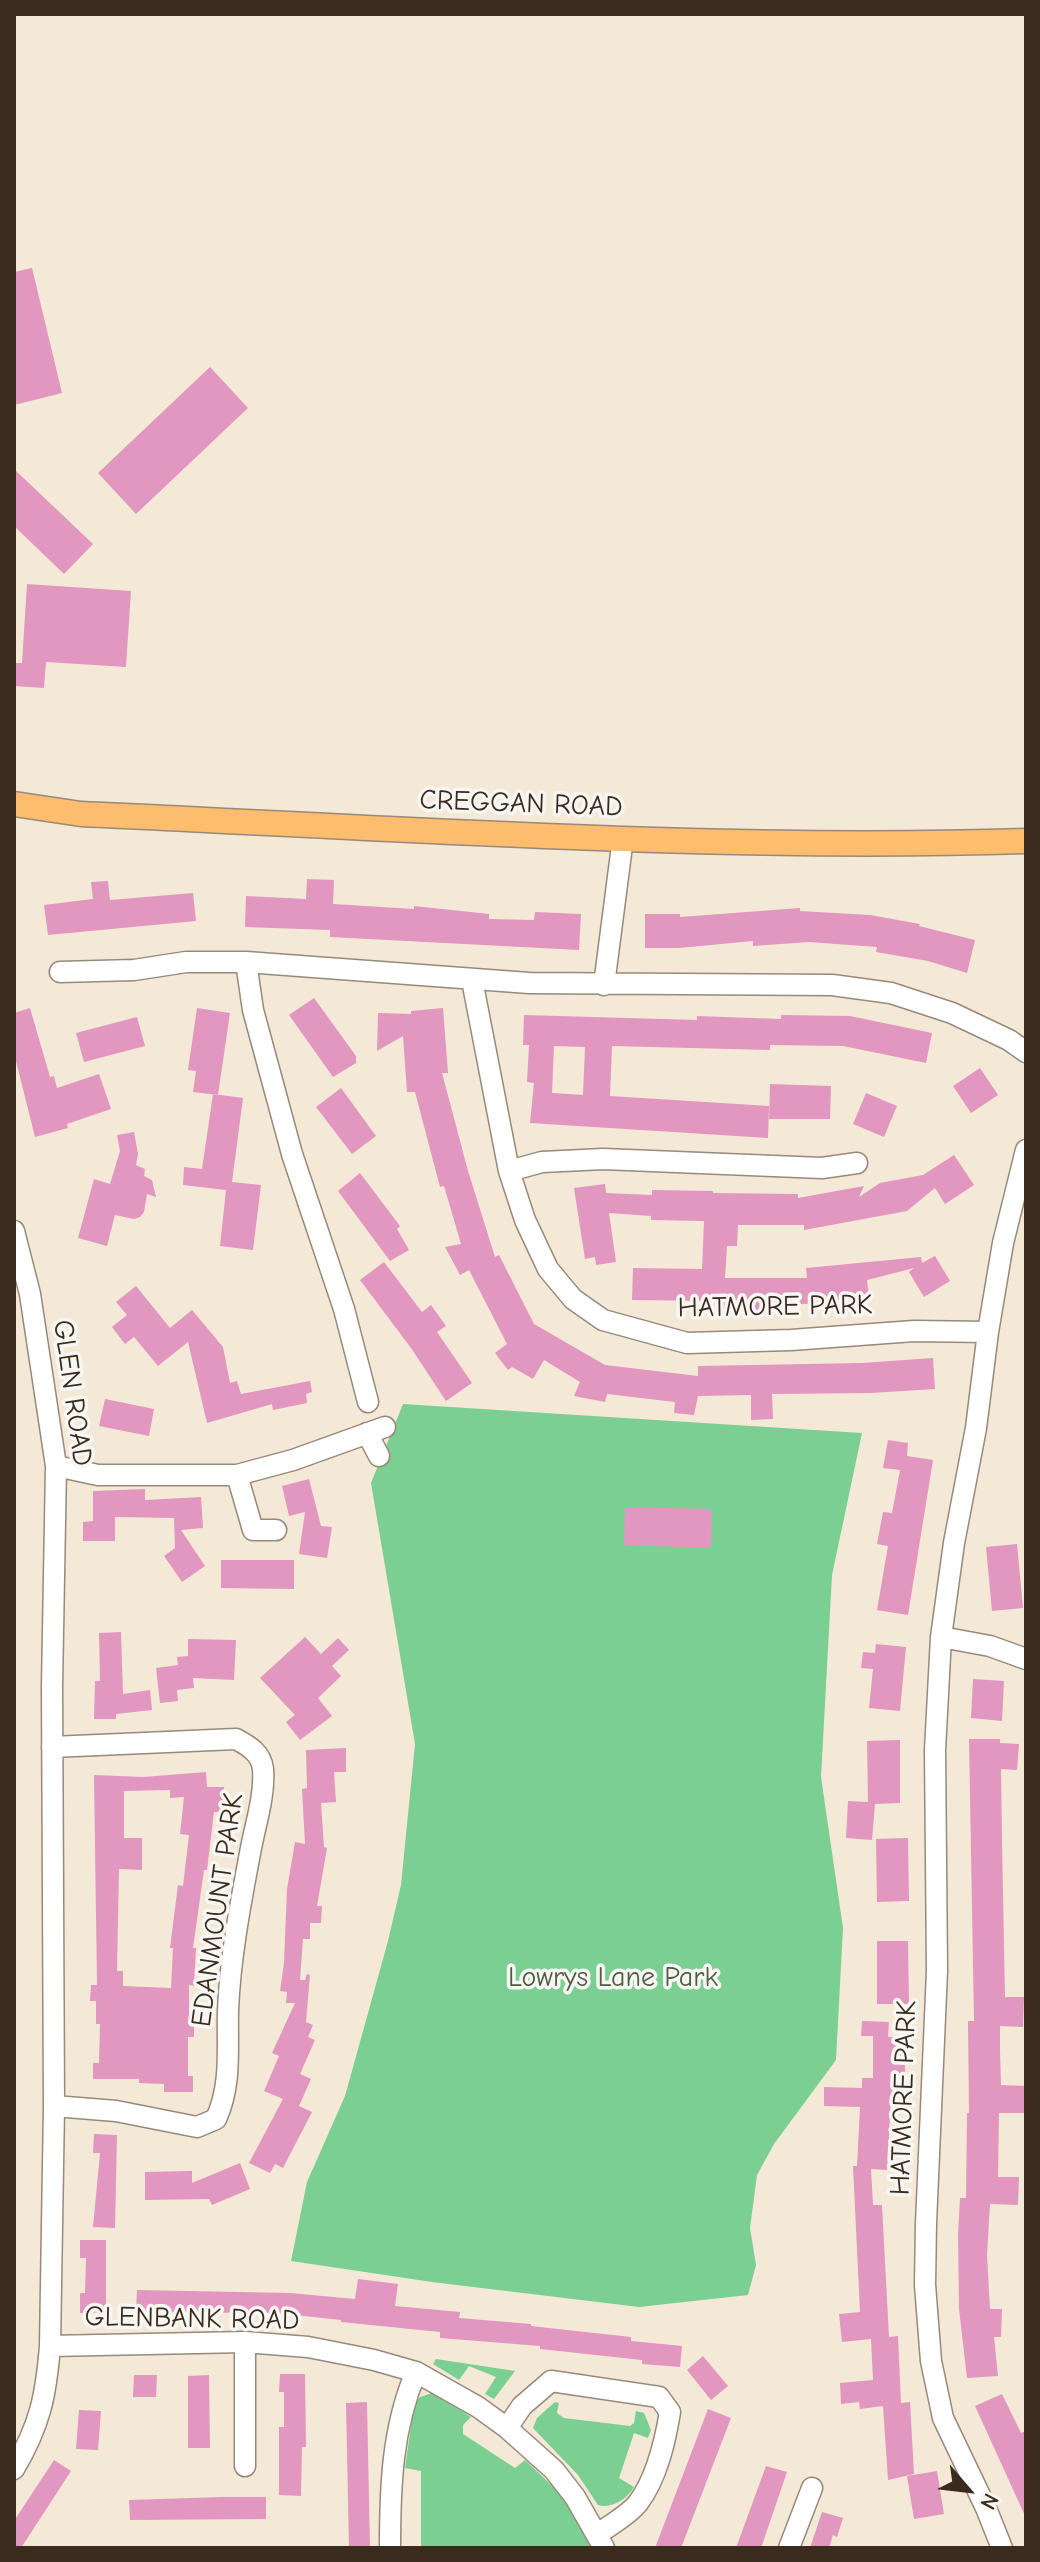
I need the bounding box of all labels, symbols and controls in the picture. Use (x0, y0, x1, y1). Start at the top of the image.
street label: CREGGAN ROAD (419, 784, 623, 824)
street label: HATMORE PARK (677, 1289, 873, 1325)
street label: GLEN ROAD (45, 1318, 99, 1468)
street label: EDANMOUNT PARK (185, 1791, 251, 2029)
park label: Lowrys Lane Park (508, 1961, 718, 1995)
street label: HATMORE PARK (884, 2000, 924, 2196)
street label: GLENBANK ROAD (84, 2300, 300, 2338)
north arrow (928, 2450, 1008, 2530)
text: N (974, 2489, 1004, 2514)

